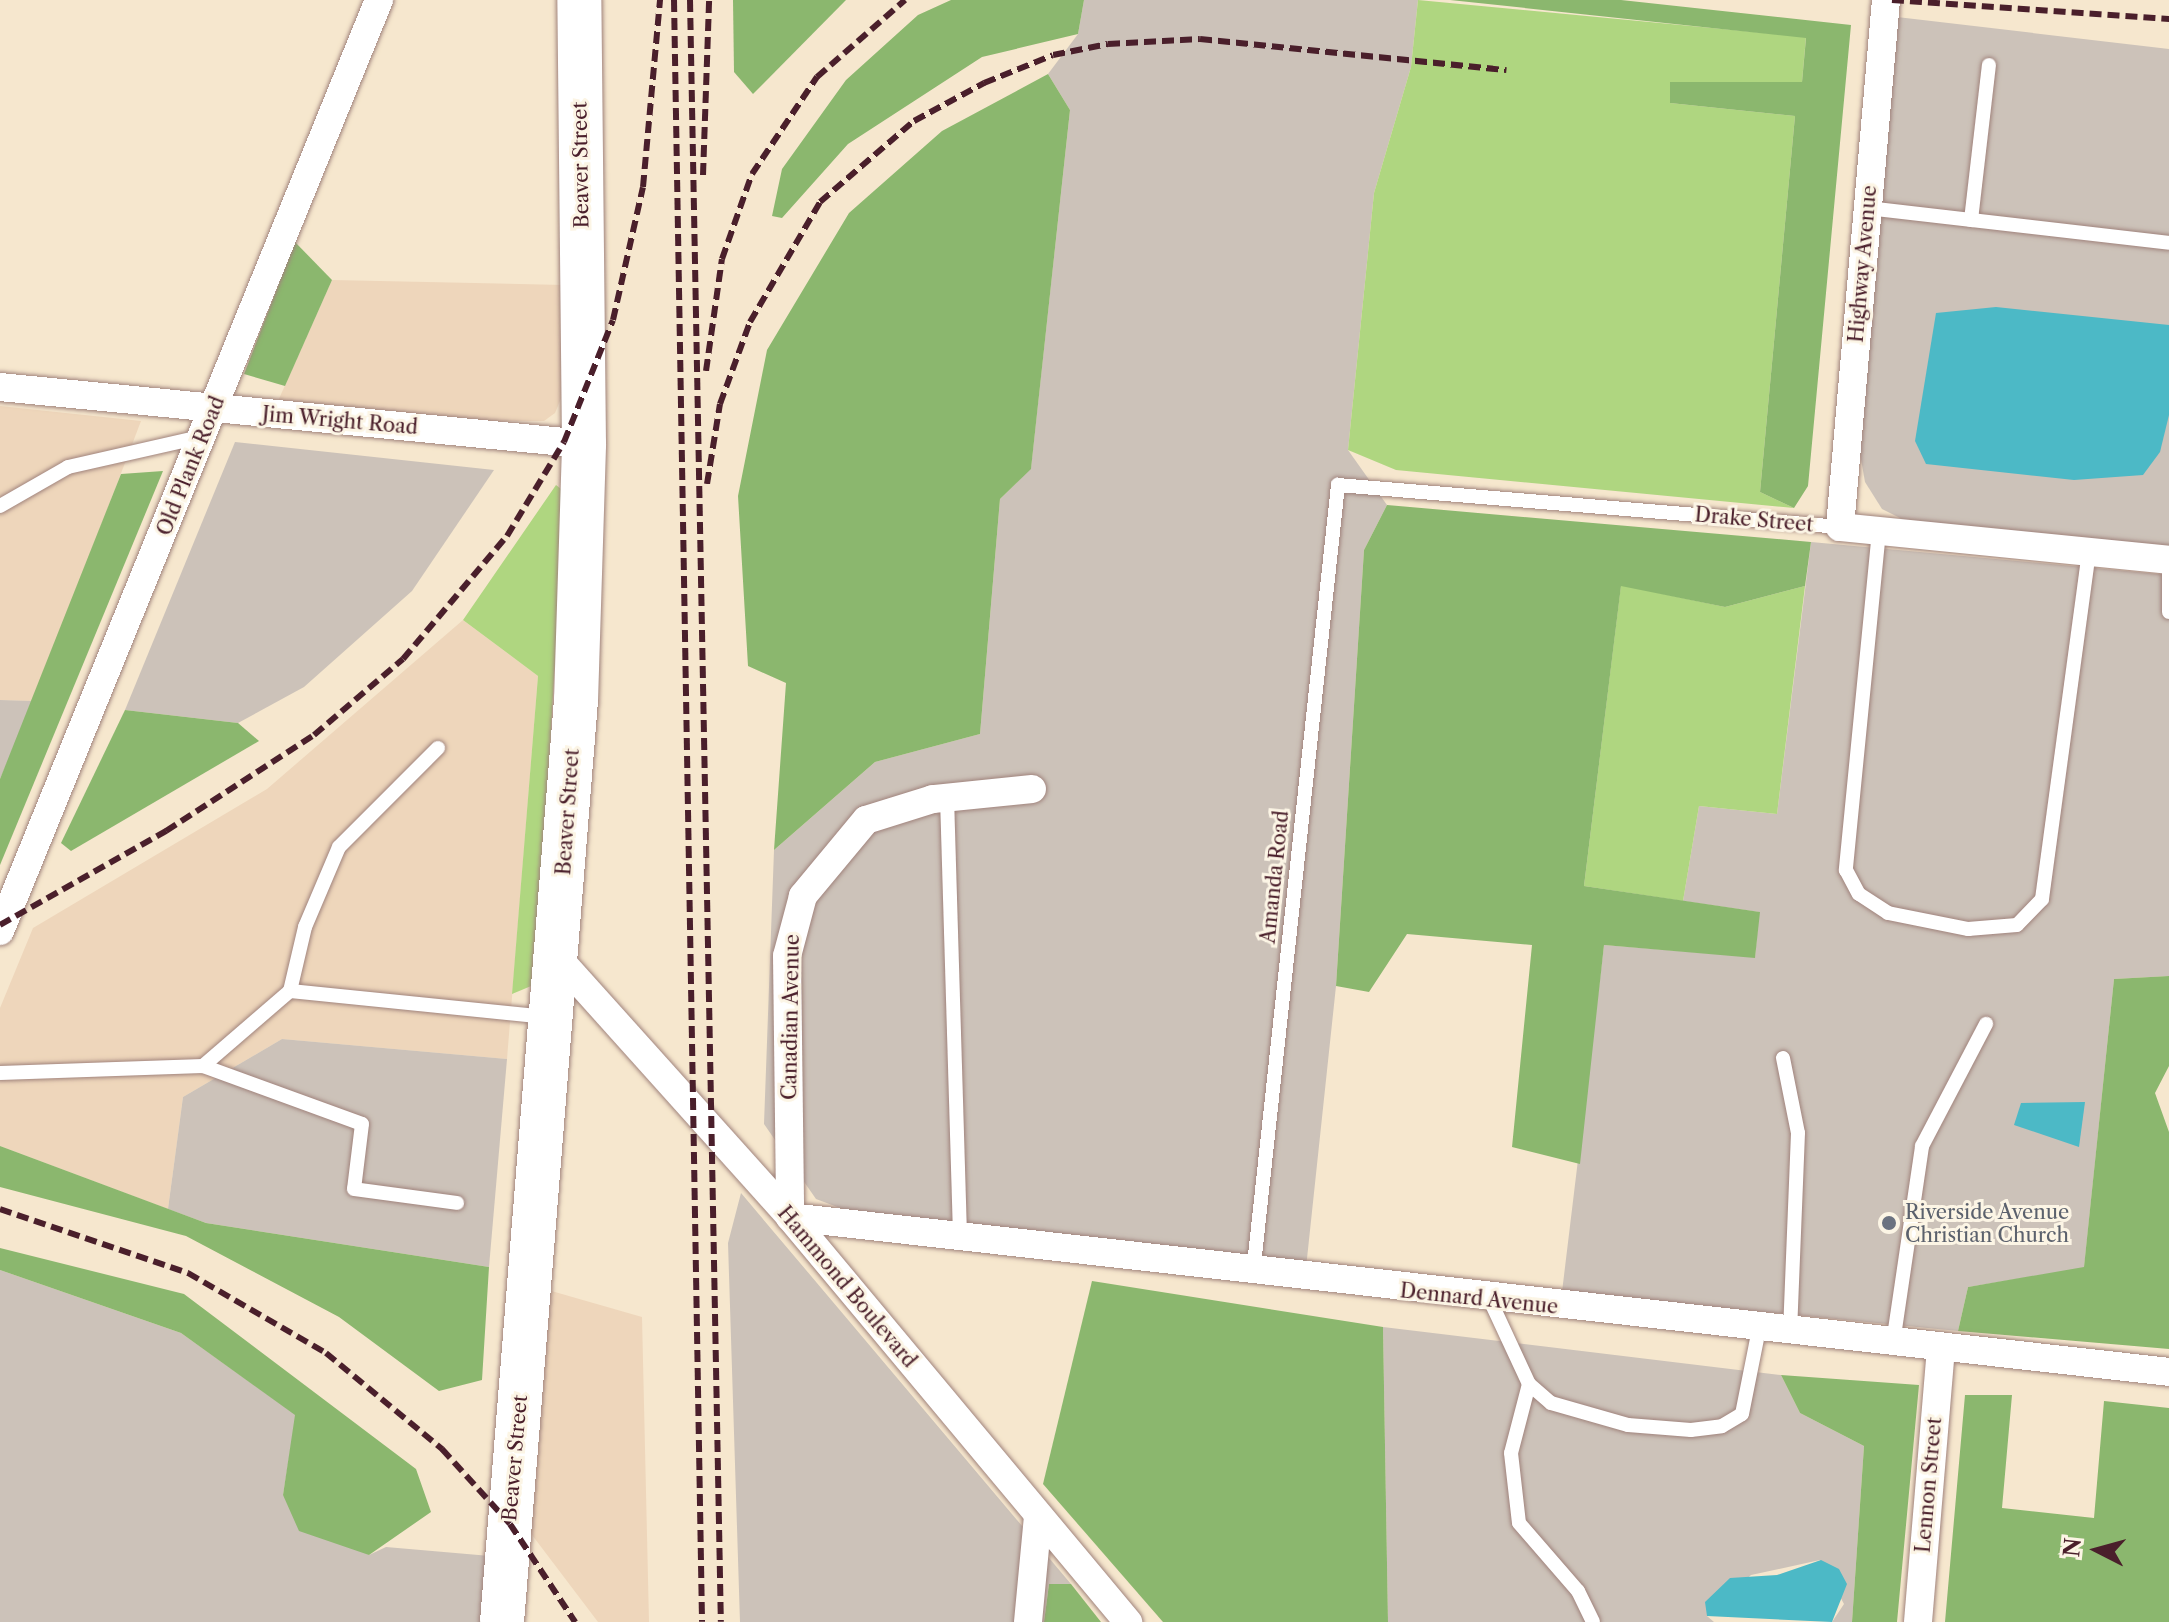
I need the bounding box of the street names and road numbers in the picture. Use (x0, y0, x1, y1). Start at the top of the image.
street label: Beaver Street (568, 101, 594, 229)
street label: Highway Avenue (1844, 184, 1882, 344)
street label: Old Plank Road (152, 393, 230, 539)
street label: Jim Wright Road (261, 402, 419, 440)
street label: Drake Street (1694, 503, 1814, 537)
street label: Beaver Street (552, 748, 584, 876)
street label: Amanda Road (1256, 809, 1294, 945)
street label: Canadian Avenue (778, 933, 804, 1101)
street label: Hammond Boulevard (772, 1201, 922, 1373)
street label: Dennard Avenue (1398, 1279, 1560, 1319)
street label: Beaver Street (498, 1394, 532, 1522)
street label: Lennon Street (1911, 1416, 1947, 1554)

